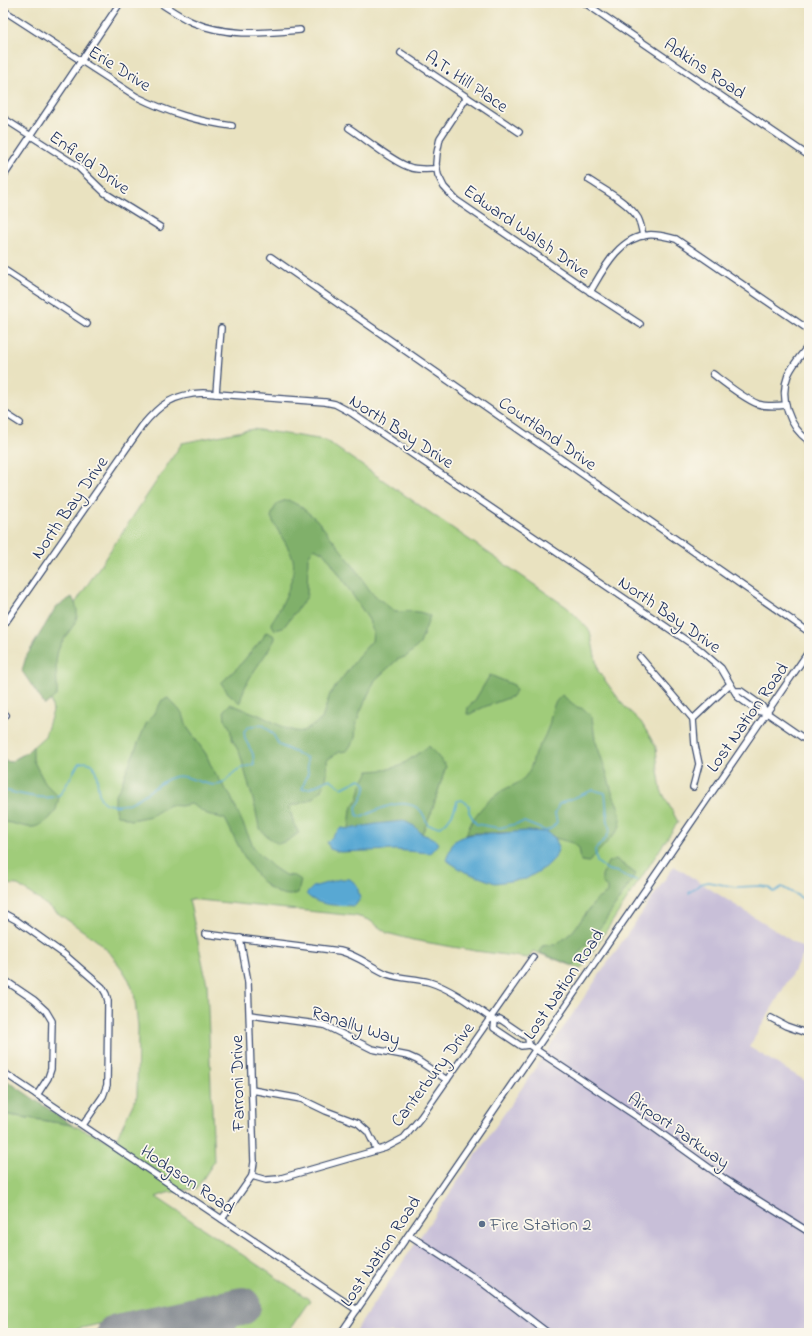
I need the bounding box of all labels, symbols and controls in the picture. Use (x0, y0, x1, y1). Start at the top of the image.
street label: Adkins Road (658, 33, 750, 107)
street label: Erie Drive (82, 40, 156, 100)
street label: A.T. Hill Place (419, 45, 514, 121)
street label: Enfield Drive (43, 125, 136, 203)
street label: Edward Walsh Drive (457, 179, 595, 287)
street label: North Bay Drive (343, 389, 459, 477)
street label: Courtland Drive (492, 391, 602, 479)
street label: North Bay Drive (26, 451, 116, 565)
street label: North Bay Drive (612, 571, 726, 661)
street label: Lost Nation Road (701, 658, 796, 778)
street label: Lost Nation Road (518, 924, 611, 1046)
street label: Ranally Way (307, 1000, 403, 1054)
street label: Canterbury Drive (385, 1016, 482, 1133)
street label: Farroni Drive (225, 1034, 253, 1132)
street label: Airport Parkway (622, 1087, 734, 1176)
street label: Hodgson Road (134, 1139, 239, 1223)
street label: Lost Nation Road (335, 1191, 428, 1313)
place label: Fire Station 2 (489, 1213, 591, 1239)
marker: Fire Station 2 (477, 1219, 487, 1229)

